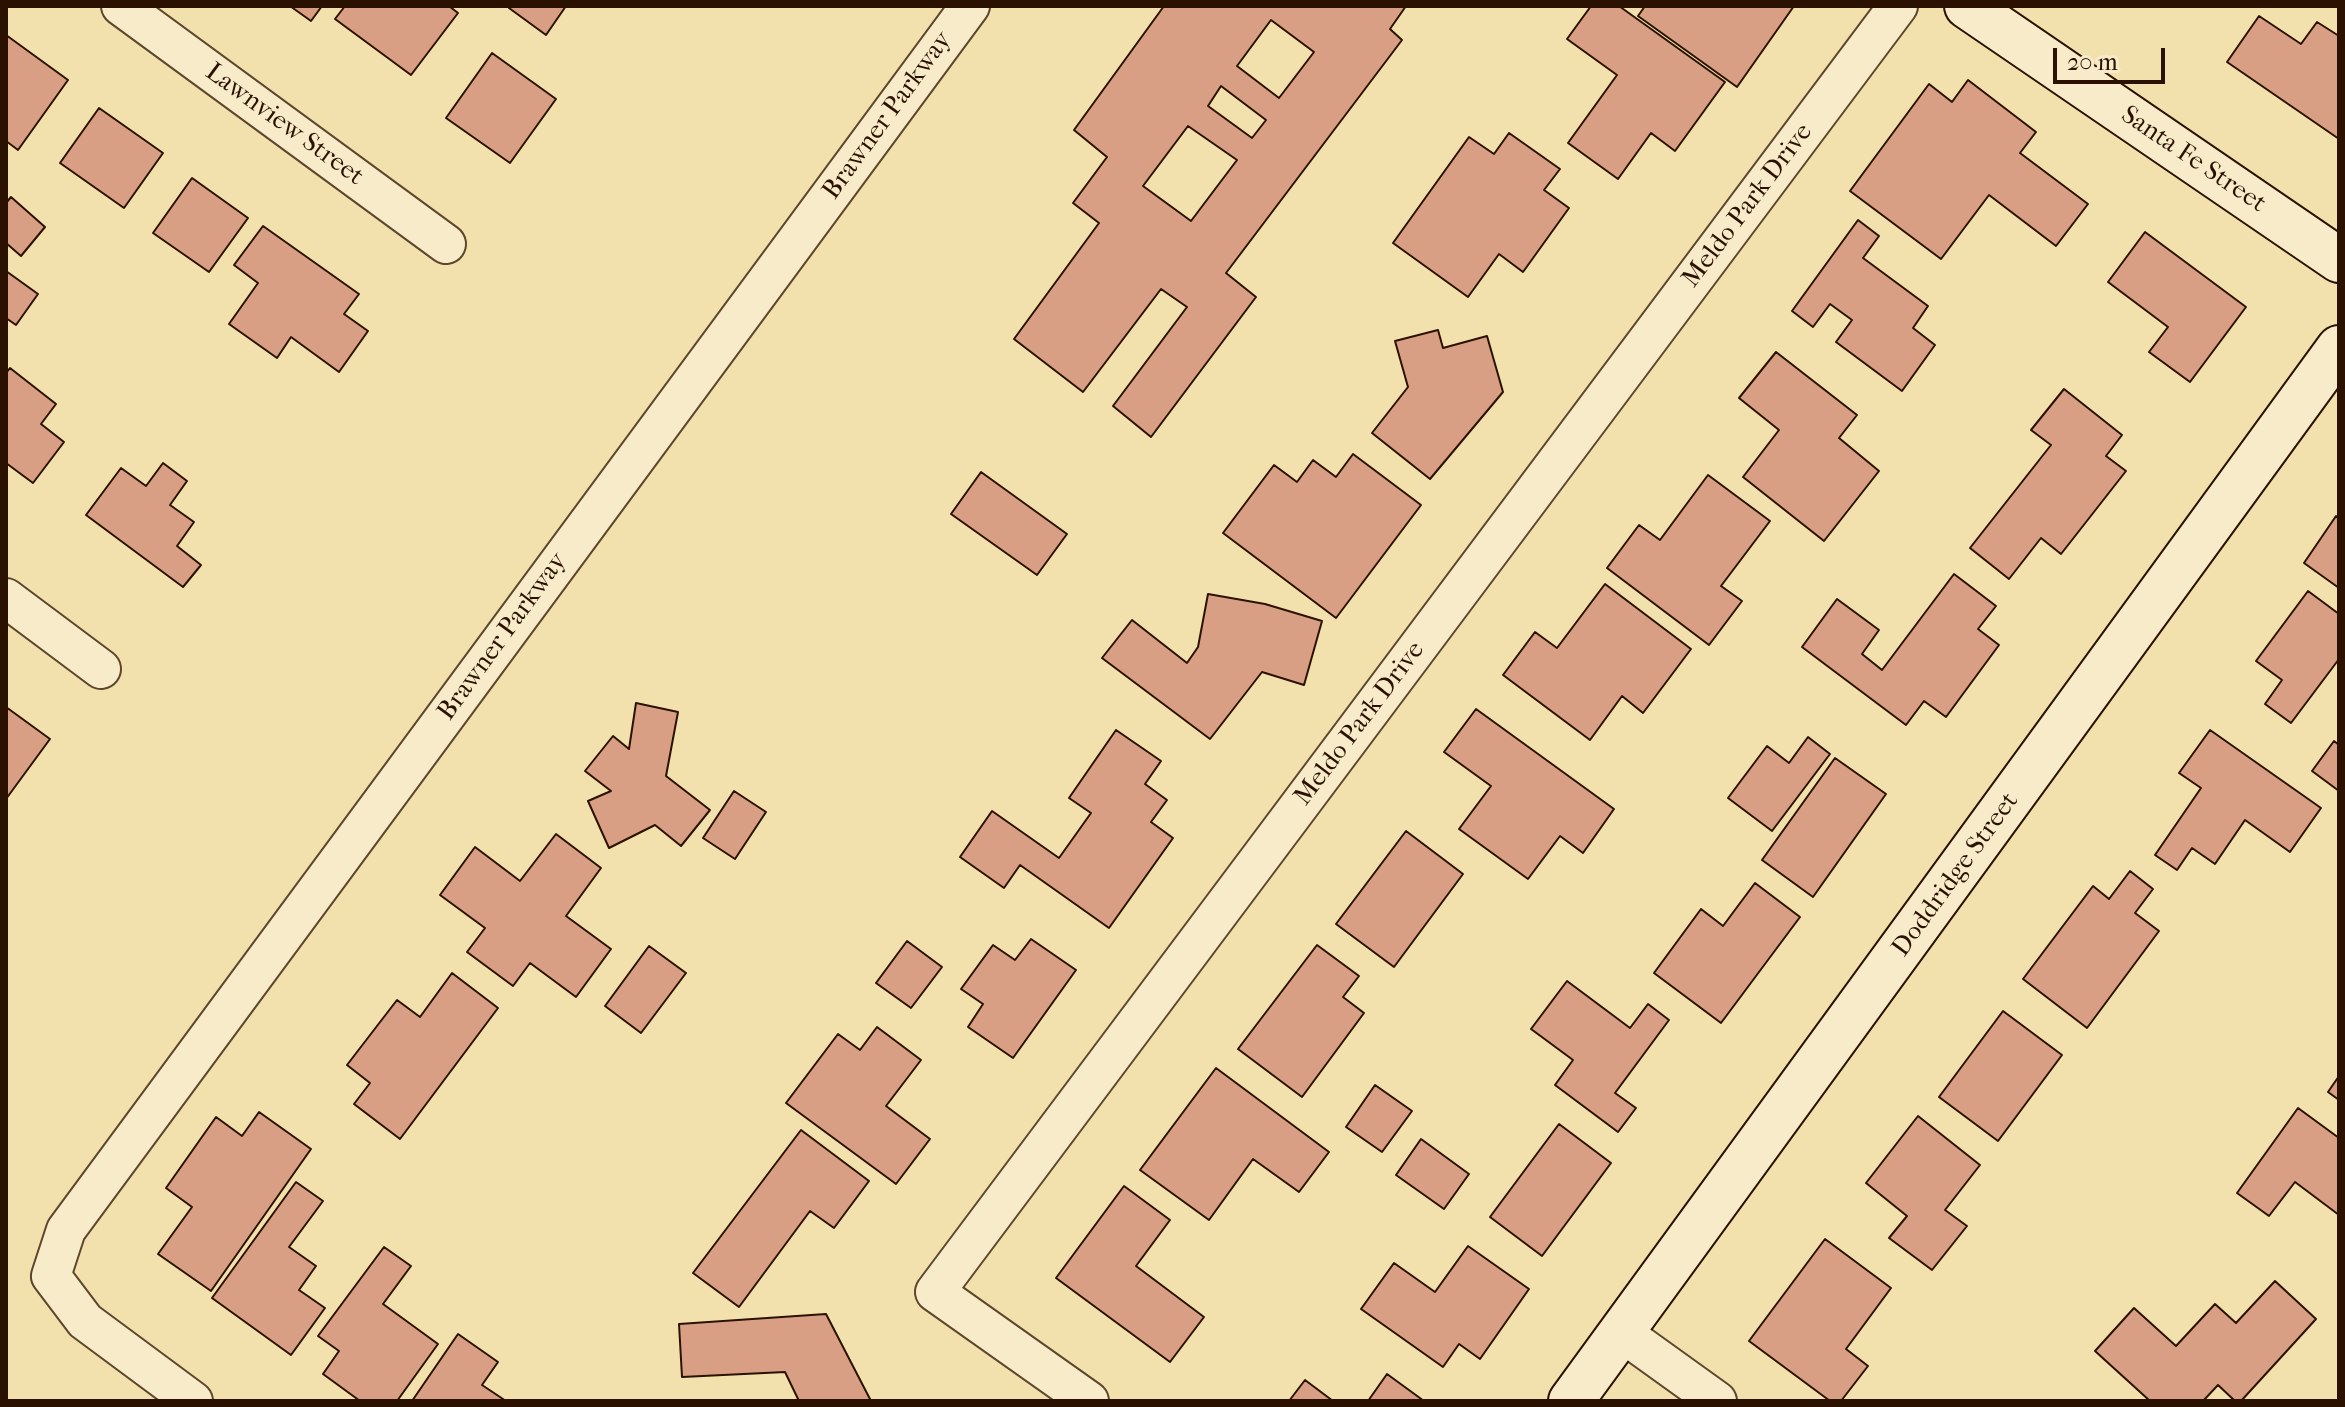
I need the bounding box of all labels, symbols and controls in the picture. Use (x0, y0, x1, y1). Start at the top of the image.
street label: Brawner Parkway (817, 26, 959, 206)
scale bar (2057, 32, 2169, 82)
text: 20 m (2067, 48, 2118, 76)
street label: Lawnview Street (199, 57, 369, 193)
street label: Santa Fe Street (2115, 100, 2271, 220)
street label: Meldo Park Drive (1676, 118, 1820, 294)
street label: Brawner Parkway (432, 547, 574, 727)
street label: Meldo Park Drive (1288, 636, 1432, 812)
street label: Doddridge Street (1886, 787, 2026, 963)

